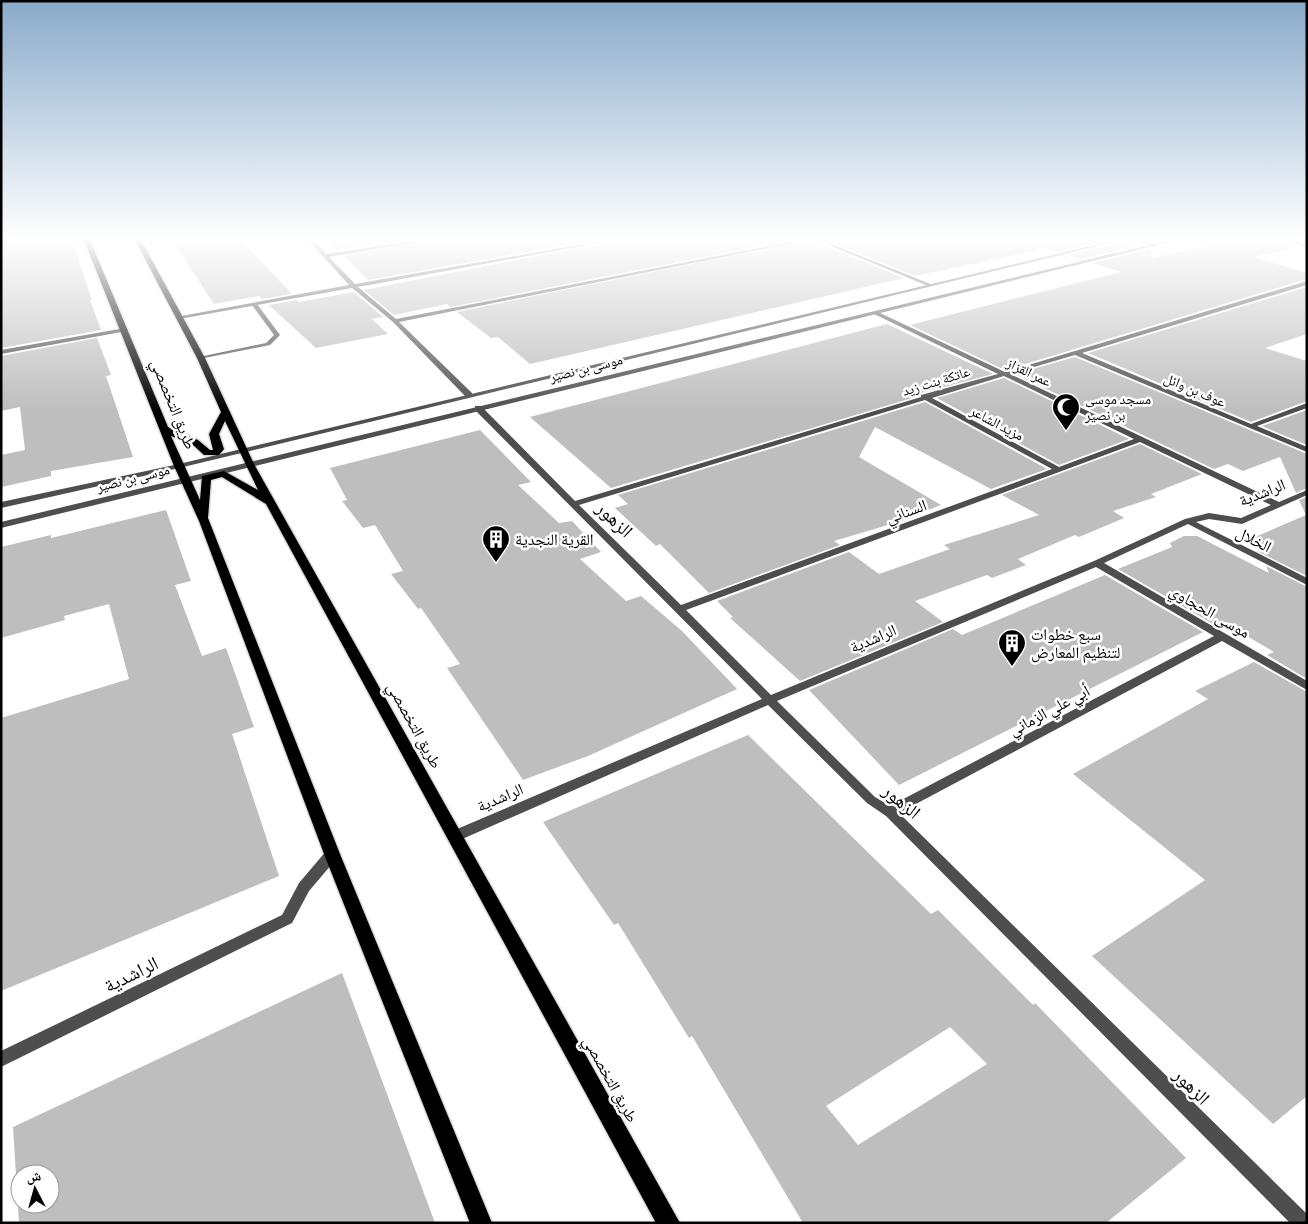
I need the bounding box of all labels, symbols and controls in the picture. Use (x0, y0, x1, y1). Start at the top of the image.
street label: موسى بن نصير (547, 350, 624, 386)
street label: عمر القزاز (1003, 353, 1054, 390)
street label: طريق التخصصي (144, 356, 201, 453)
street label: عاتكة بنت زيد (900, 362, 972, 400)
street label: عوف بن وائل (1161, 369, 1229, 411)
place label: مسجد موسى بن نصير (1084, 390, 1151, 424)
mosque icon: مسجد موسى بن نصير (1051, 392, 1081, 431)
street label: مزيد الشاعر (966, 401, 1027, 445)
street label: موسى بن نصير (94, 460, 171, 496)
street label: الراشدية (1236, 474, 1288, 510)
street label: السناني (883, 494, 930, 530)
street label: الزهور (591, 495, 638, 542)
street label: الخلال (1232, 522, 1275, 557)
building icon: القرية النجدية (481, 524, 511, 563)
place label: القرية النجدية (515, 529, 594, 549)
street label: موسى الحجاوي (1165, 580, 1254, 645)
street label: الراشدية (847, 619, 899, 657)
place label: سبع خطوات لتنظيم المعارض (1031, 624, 1121, 663)
building icon: سبع خطوات لتنظيم المعارض (997, 628, 1027, 667)
street label: طريق التخصصي (380, 678, 447, 773)
street label: أبي علي الزماني (1005, 680, 1094, 742)
street label: الراشدية (474, 778, 526, 816)
street label: الزهور (877, 778, 926, 824)
street label: الراشدية (100, 951, 162, 997)
street label: طريق التخصصي (576, 1032, 643, 1127)
street label: الزهور (1168, 1062, 1215, 1109)
north arrow (10, 1164, 60, 1214)
text: ش (25, 1166, 42, 1186)

